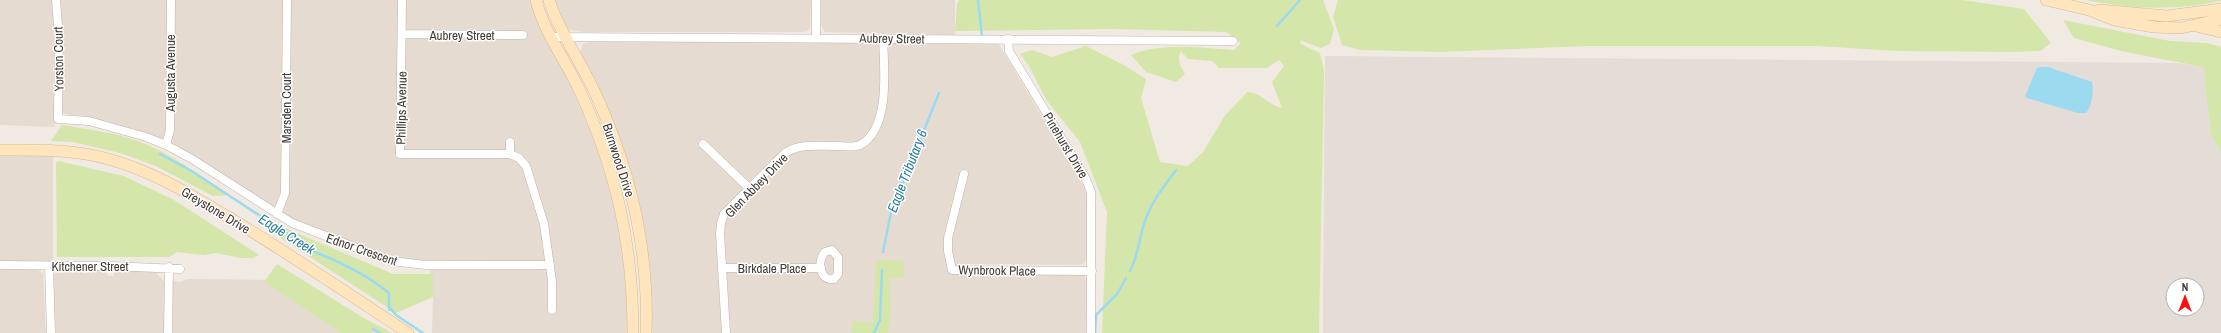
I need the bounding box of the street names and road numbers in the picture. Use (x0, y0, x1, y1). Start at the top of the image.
street label: Yorston Court (49, 26, 68, 92)
street label: Aubrey Street (428, 27, 495, 44)
street label: Aubrey Street (858, 29, 925, 48)
street label: Augusta Avenue (162, 34, 179, 113)
street label: Phillips Avenue (392, 71, 411, 145)
street label: Marsden Court (278, 73, 295, 143)
street label: Pinehurst Drive (1039, 109, 1092, 181)
street label: Burnwood Drive (599, 121, 638, 199)
street label: Glen Abbey Drive (721, 149, 792, 221)
street label: Greystone Drive (178, 183, 253, 238)
street label: Ednor Crescent (324, 229, 400, 270)
street label: Kitchener Street (51, 258, 129, 275)
street label: Birkdale Place (738, 260, 806, 277)
street label: Wynbrook Place (958, 261, 1036, 280)

